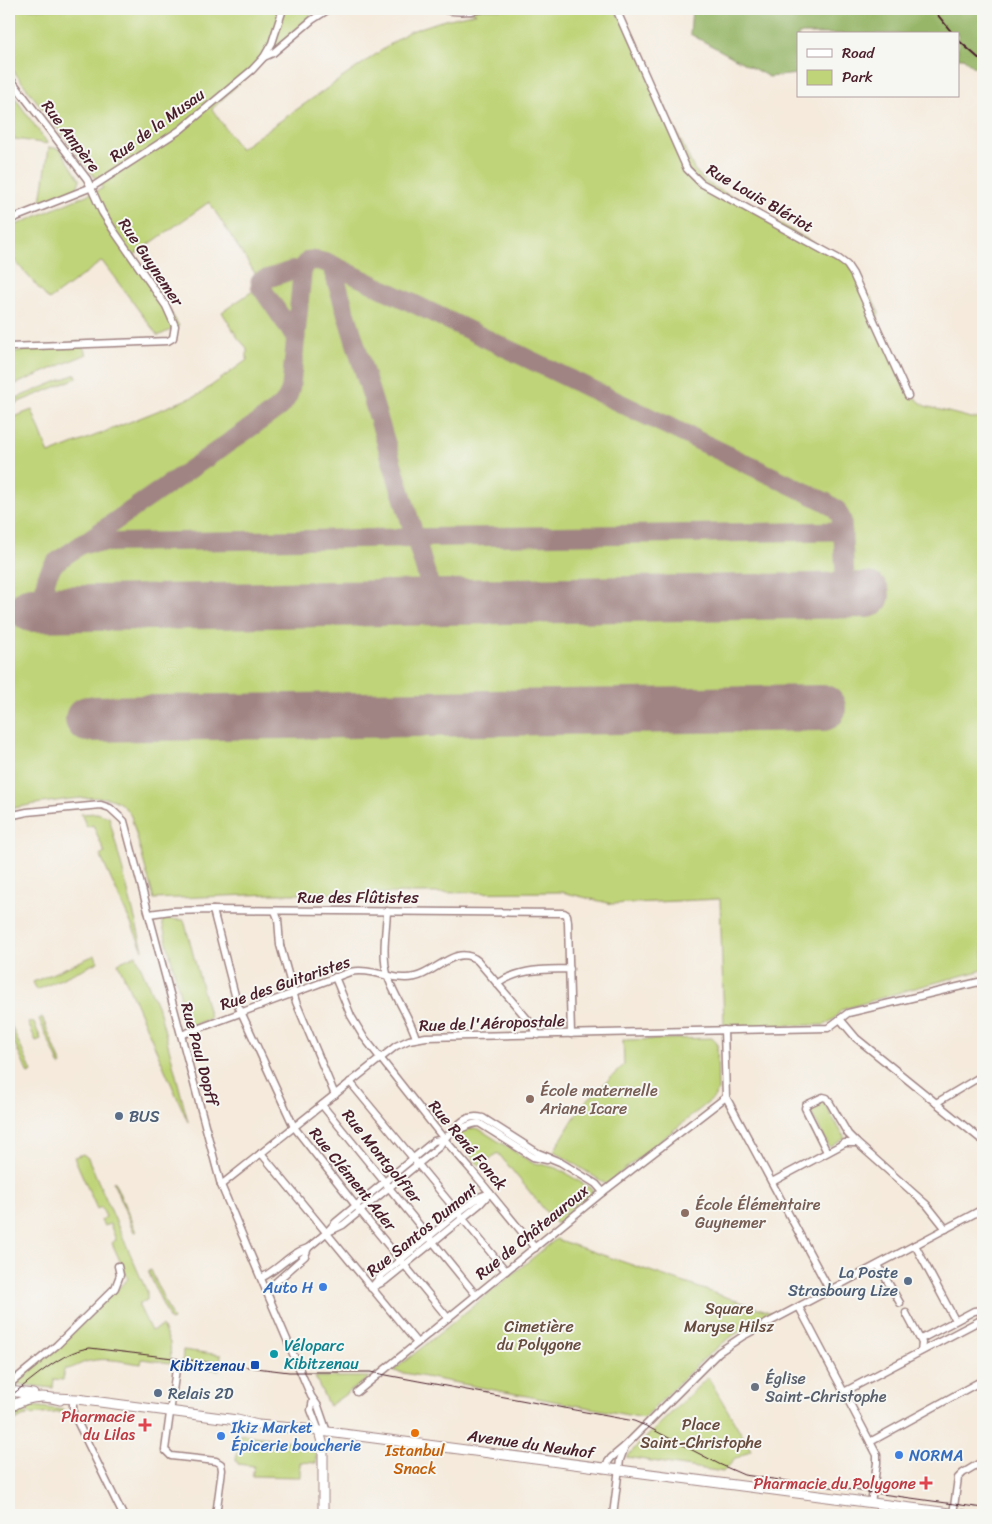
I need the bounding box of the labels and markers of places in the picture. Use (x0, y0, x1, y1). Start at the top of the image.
place label: École maternelle Ariane Icare (539, 1076, 658, 1123)
marker: École maternelle Ariane Icare (524, 1093, 536, 1105)
place label: BUS (129, 1102, 160, 1131)
marker: BUS (113, 1110, 125, 1122)
place label: École Élémentaire Guynemer (695, 1190, 821, 1237)
marker: École Élémentaire Guynemer (679, 1207, 691, 1219)
place label: La Poste Strasbourg Lize (788, 1258, 898, 1305)
place label: Auto H (262, 1273, 314, 1302)
marker: La Poste Strasbourg Lize (902, 1275, 914, 1287)
marker: Auto H (317, 1281, 329, 1293)
place label: Véloparc Kibitzenau (284, 1331, 359, 1378)
marker: Véloparc Kibitzenau (268, 1348, 280, 1360)
place label: Kibitzenau (170, 1351, 245, 1380)
marker: Kibitzenau (249, 1359, 261, 1371)
place label: Église Saint-Christophe (765, 1364, 887, 1411)
place label: Relais 2D (168, 1379, 234, 1408)
marker: Église Saint-Christophe (749, 1381, 761, 1393)
marker: Relais 2D (152, 1387, 164, 1399)
place label: Pharmacie du Lilas (61, 1402, 135, 1449)
place label: Ikiz Market Épicerie boucherie (230, 1413, 361, 1460)
marker: Pharmacie du Lilas (139, 1419, 151, 1431)
marker: Istanbul Snack (409, 1427, 421, 1439)
marker: Ikiz Market Épicerie boucherie (215, 1430, 227, 1442)
place label: Istanbul Snack (384, 1436, 445, 1483)
place label: NORMA (909, 1441, 964, 1470)
marker: NORMA (893, 1449, 905, 1461)
place label: Pharmacie du Polygone (753, 1469, 916, 1498)
marker: Pharmacie du Polygone (920, 1477, 932, 1489)

